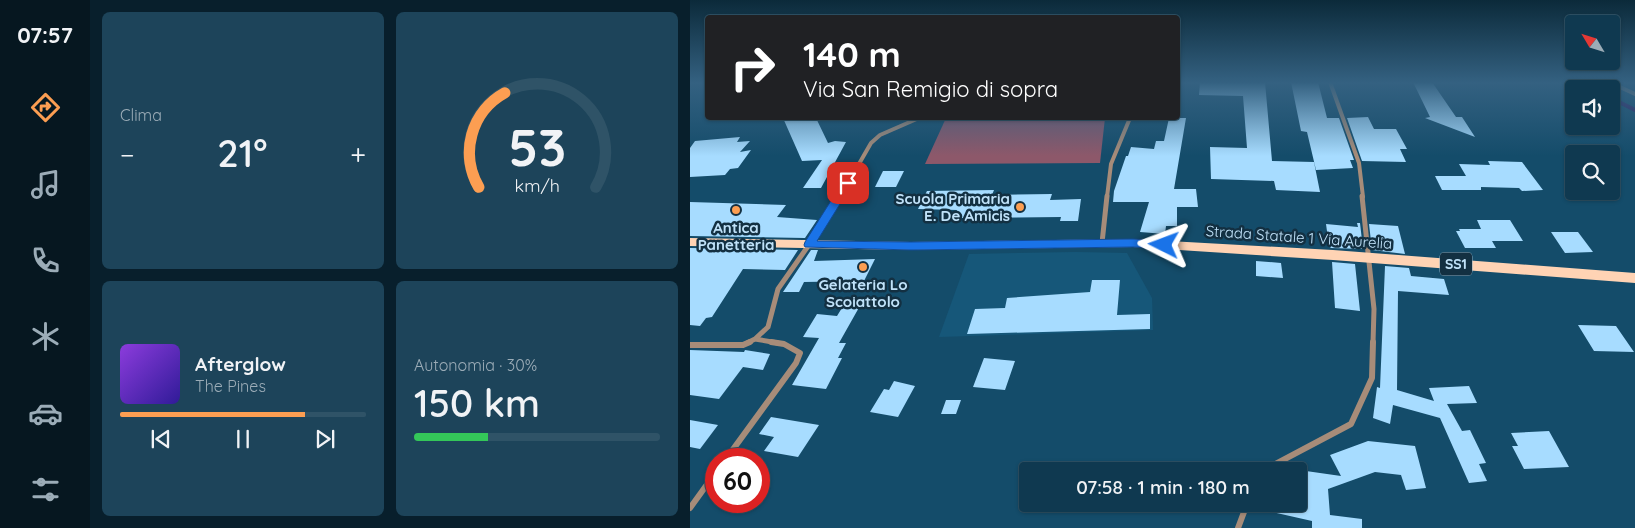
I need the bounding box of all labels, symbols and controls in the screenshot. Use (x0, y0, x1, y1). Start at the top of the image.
north arrow (1565, 15, 1620, 70)
map controls (1565, 15, 1620, 200)
text: 07:57 (17, 21, 73, 49)
text: 140 m (803, 32, 901, 76)
icon: right (720, 35, 785, 100)
text: Via San Remigio di sopra (803, 75, 1058, 103)
button: sound (1565, 80, 1620, 135)
icon: directions (28, 90, 63, 125)
text: Clima (120, 105, 162, 125)
text: 53 (508, 114, 566, 179)
text: 21° (217, 129, 267, 177)
text: − (120, 137, 135, 172)
text: + (350, 137, 366, 172)
button: search (1565, 145, 1620, 200)
pin (827, 162, 869, 204)
icon: music (28, 167, 63, 202)
icon: arrive (834, 169, 862, 197)
text: km/h (514, 174, 560, 196)
place label: Scuola Primaria E. De Amicis (896, 189, 1010, 225)
marker: Scuola Primaria E. De Amicis (1014, 201, 1026, 213)
marker: Antica Panetteria (730, 204, 742, 216)
place label: Antica Panetteria (698, 218, 774, 254)
position arrow (1137, 218, 1189, 270)
street label: Strada Statale 1 Via Aurelia (1205, 221, 1393, 253)
icon: phone (28, 243, 63, 278)
road number: SS1 (1440, 252, 1472, 276)
marker: Gelateria Lo Scoiattolo (857, 261, 869, 273)
place label: Gelateria Lo Scoiattolo (818, 275, 908, 311)
icon: climate (28, 319, 63, 354)
text: Afterglow (195, 352, 286, 376)
text: Autonomia · 30% (414, 355, 537, 375)
text: The Pines (195, 376, 266, 396)
text: 150 km (414, 379, 540, 427)
icon: car (28, 396, 63, 431)
icon: previous (147, 425, 175, 453)
icon: pause (229, 425, 257, 453)
icon: next (311, 425, 339, 453)
speed limit sign: 60 (705, 448, 770, 513)
icon: filters (28, 472, 63, 507)
text: 07:58 · 1 min · 180 m (1076, 475, 1250, 499)

